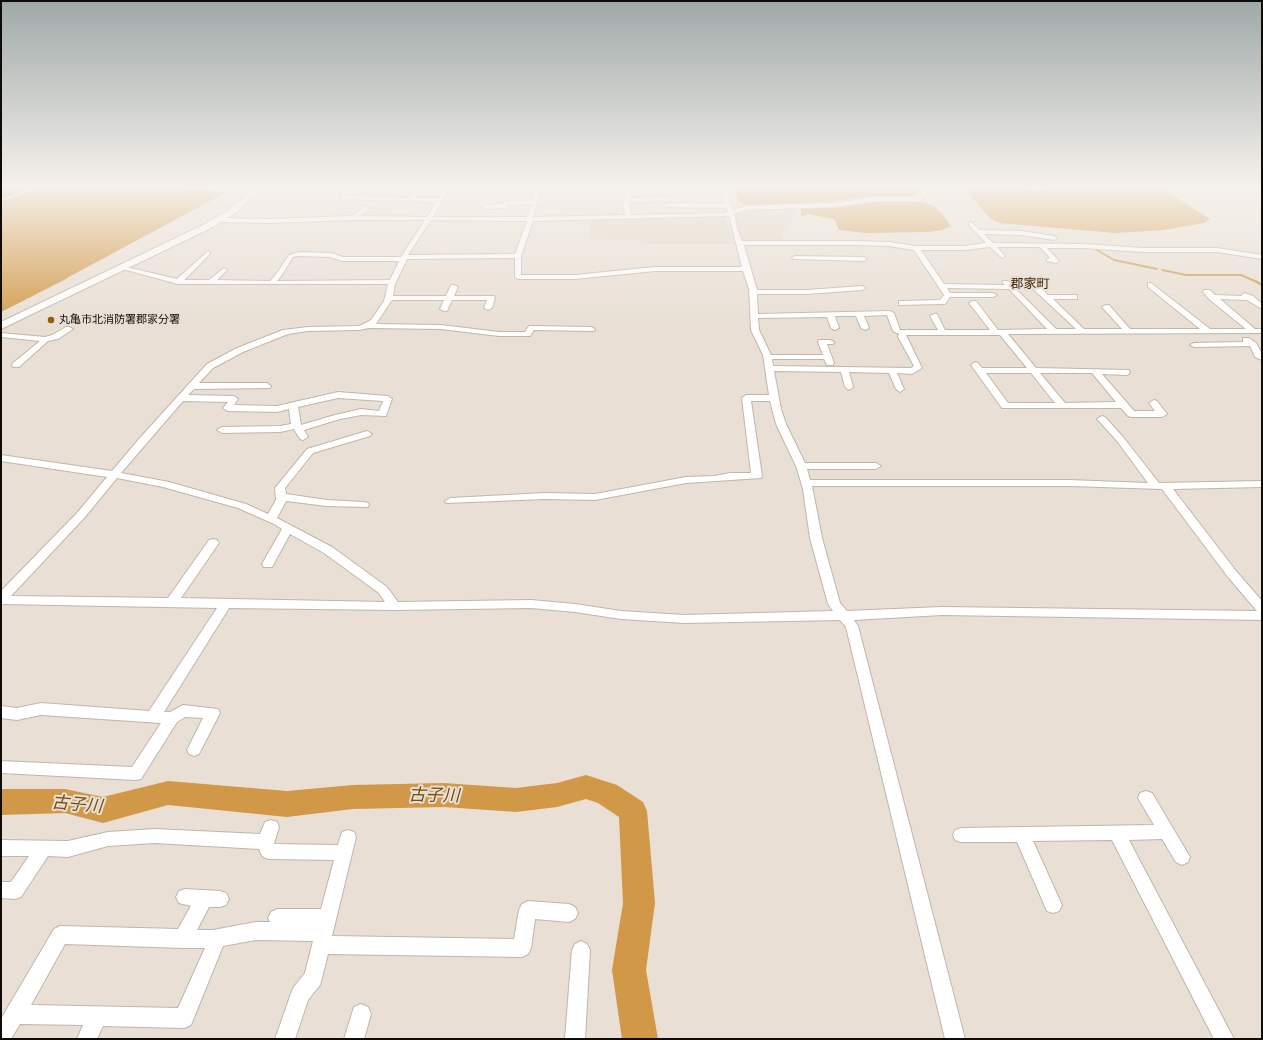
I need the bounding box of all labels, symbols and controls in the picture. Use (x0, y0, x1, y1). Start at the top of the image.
district label: 郡家町 (1011, 276, 1049, 292)
place label: 丸亀市北消防署郡家分署 (59, 313, 180, 327)
marker: 丸亀市北消防署郡家分署 (46, 315, 56, 325)
water label: 古子川 (408, 785, 460, 807)
water label: 古子川 (51, 793, 103, 817)

